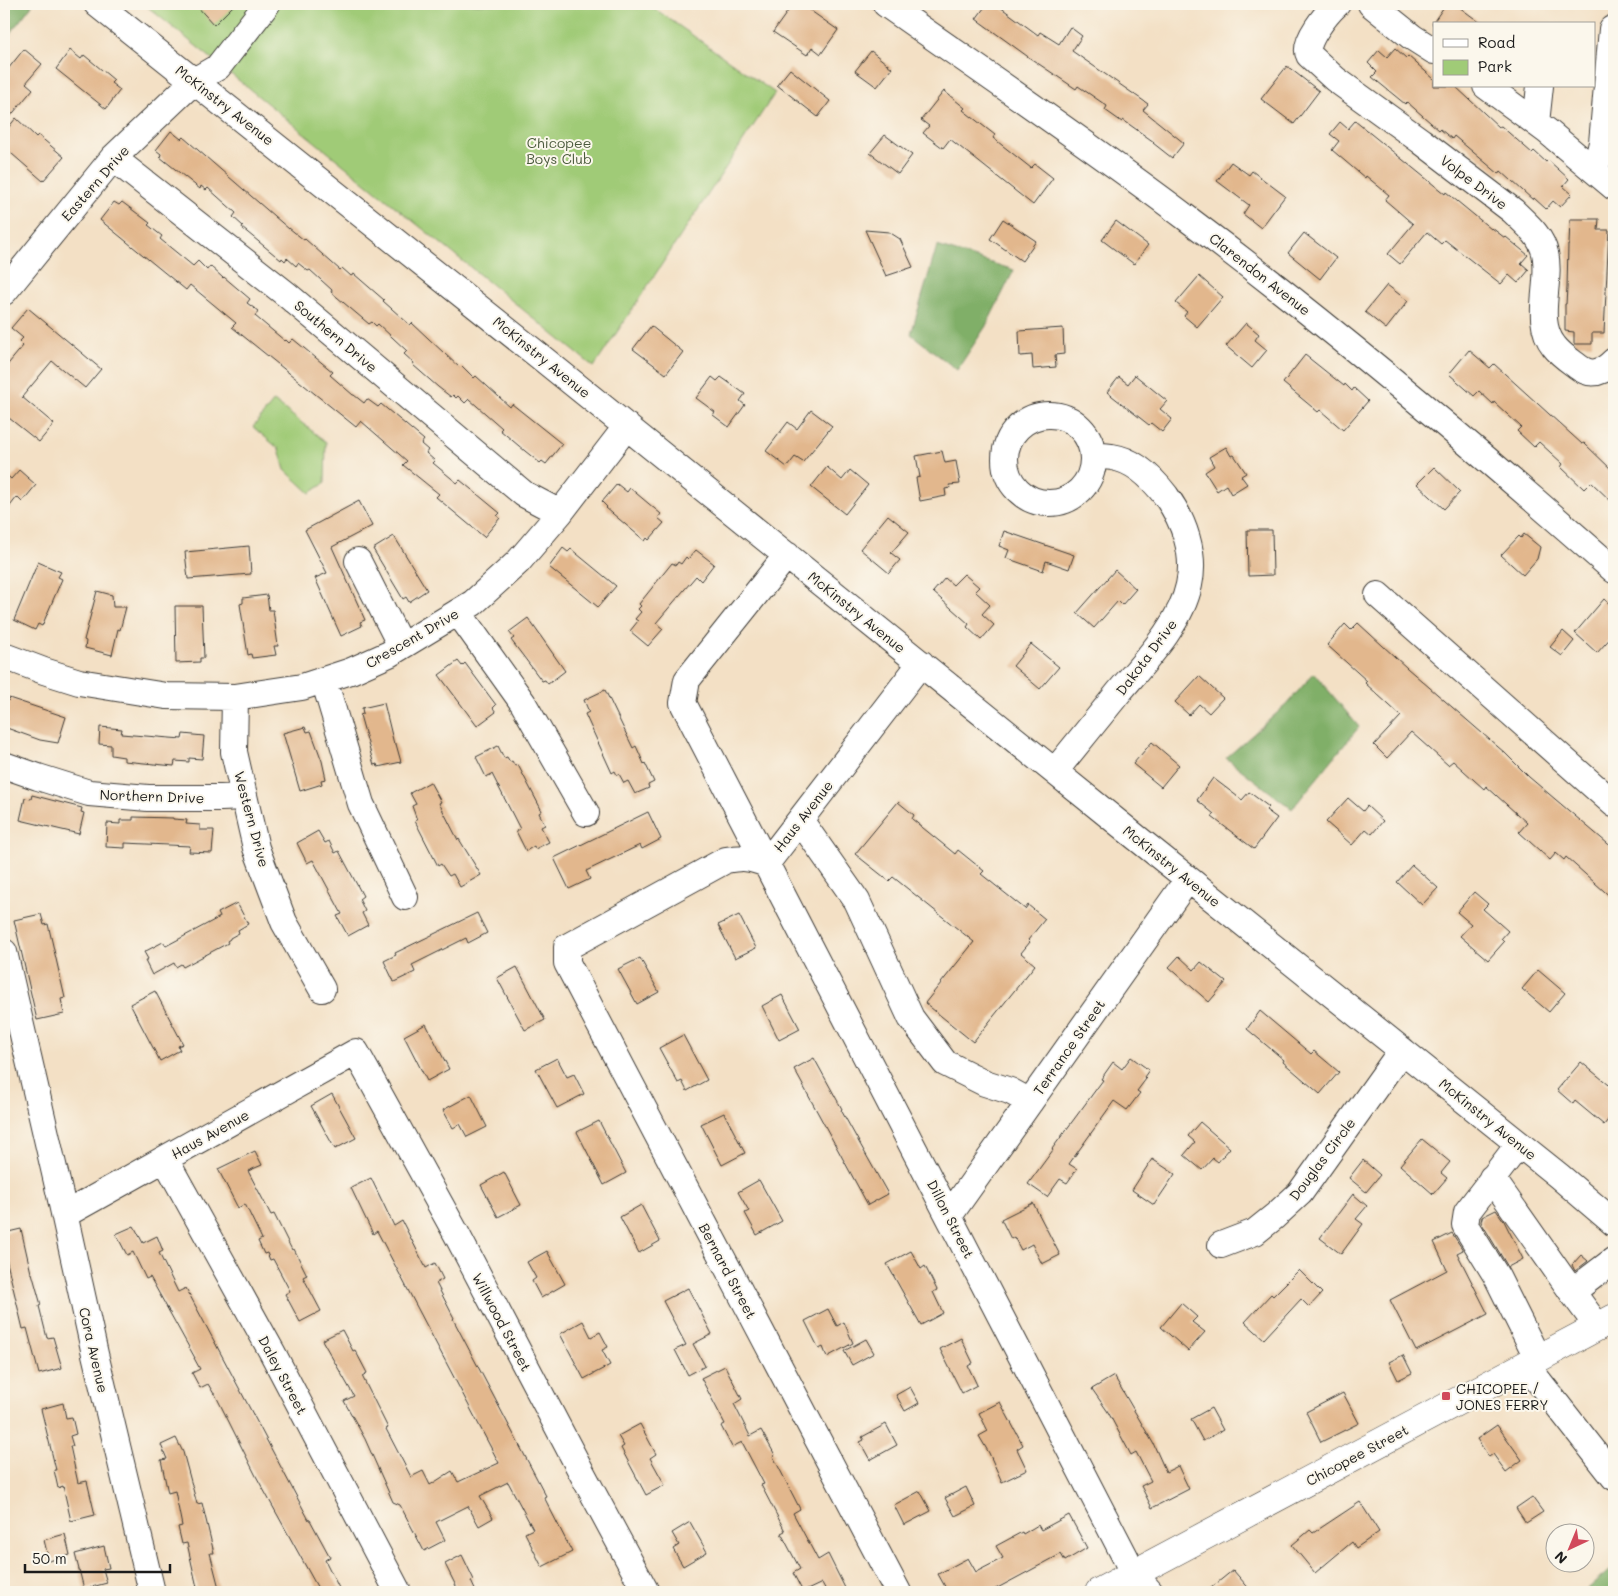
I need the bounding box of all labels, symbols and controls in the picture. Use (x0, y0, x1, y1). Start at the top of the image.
legend (1433, 22, 1596, 88)
text: Road (1478, 32, 1515, 52)
text: Park (1478, 56, 1512, 76)
street label: McKinstry Avenue (172, 61, 278, 149)
park label: Chicopee Boys Club (526, 133, 592, 168)
street label: Eastern Drive (57, 141, 133, 225)
street label: Volpe Drive (1436, 150, 1512, 214)
street label: Clarendon Avenue (1205, 228, 1315, 320)
street label: Southern Drive (291, 296, 381, 376)
street label: McKinstry Avenue (489, 312, 595, 402)
street label: McKinstry Avenue (804, 567, 910, 657)
street label: Crescent Drive (362, 604, 462, 672)
street label: Dakota Drive (1111, 615, 1181, 699)
street label: Western Drive (230, 769, 274, 869)
street label: Haus Avenue (769, 776, 837, 856)
street label: Northern Drive (99, 785, 205, 807)
street label: McKinstry Avenue (1119, 821, 1225, 911)
street label: Terrance Street (1029, 995, 1109, 1099)
street label: McKinstry Avenue (1435, 1074, 1541, 1164)
street label: Haus Avenue (168, 1105, 252, 1163)
street label: Douglas Circle (1285, 1114, 1359, 1204)
street label: Dillon Street (923, 1176, 979, 1262)
street label: Bernard Street (695, 1220, 761, 1322)
street label: Willwood Street (468, 1269, 536, 1375)
street label: Cora Avenue (75, 1305, 113, 1395)
street label: Daley Street (254, 1332, 312, 1418)
place label: CHICOPEE / JONES FERRY (1456, 1379, 1548, 1414)
marker: CHICOPEE / JONES FERRY (1440, 1390, 1452, 1402)
street label: Chicopee Street (1302, 1420, 1412, 1490)
north arrow (1546, 1524, 1596, 1574)
scale bar (25, 1541, 170, 1573)
text: N (1550, 1547, 1571, 1568)
text: 50 m (32, 1548, 67, 1568)

